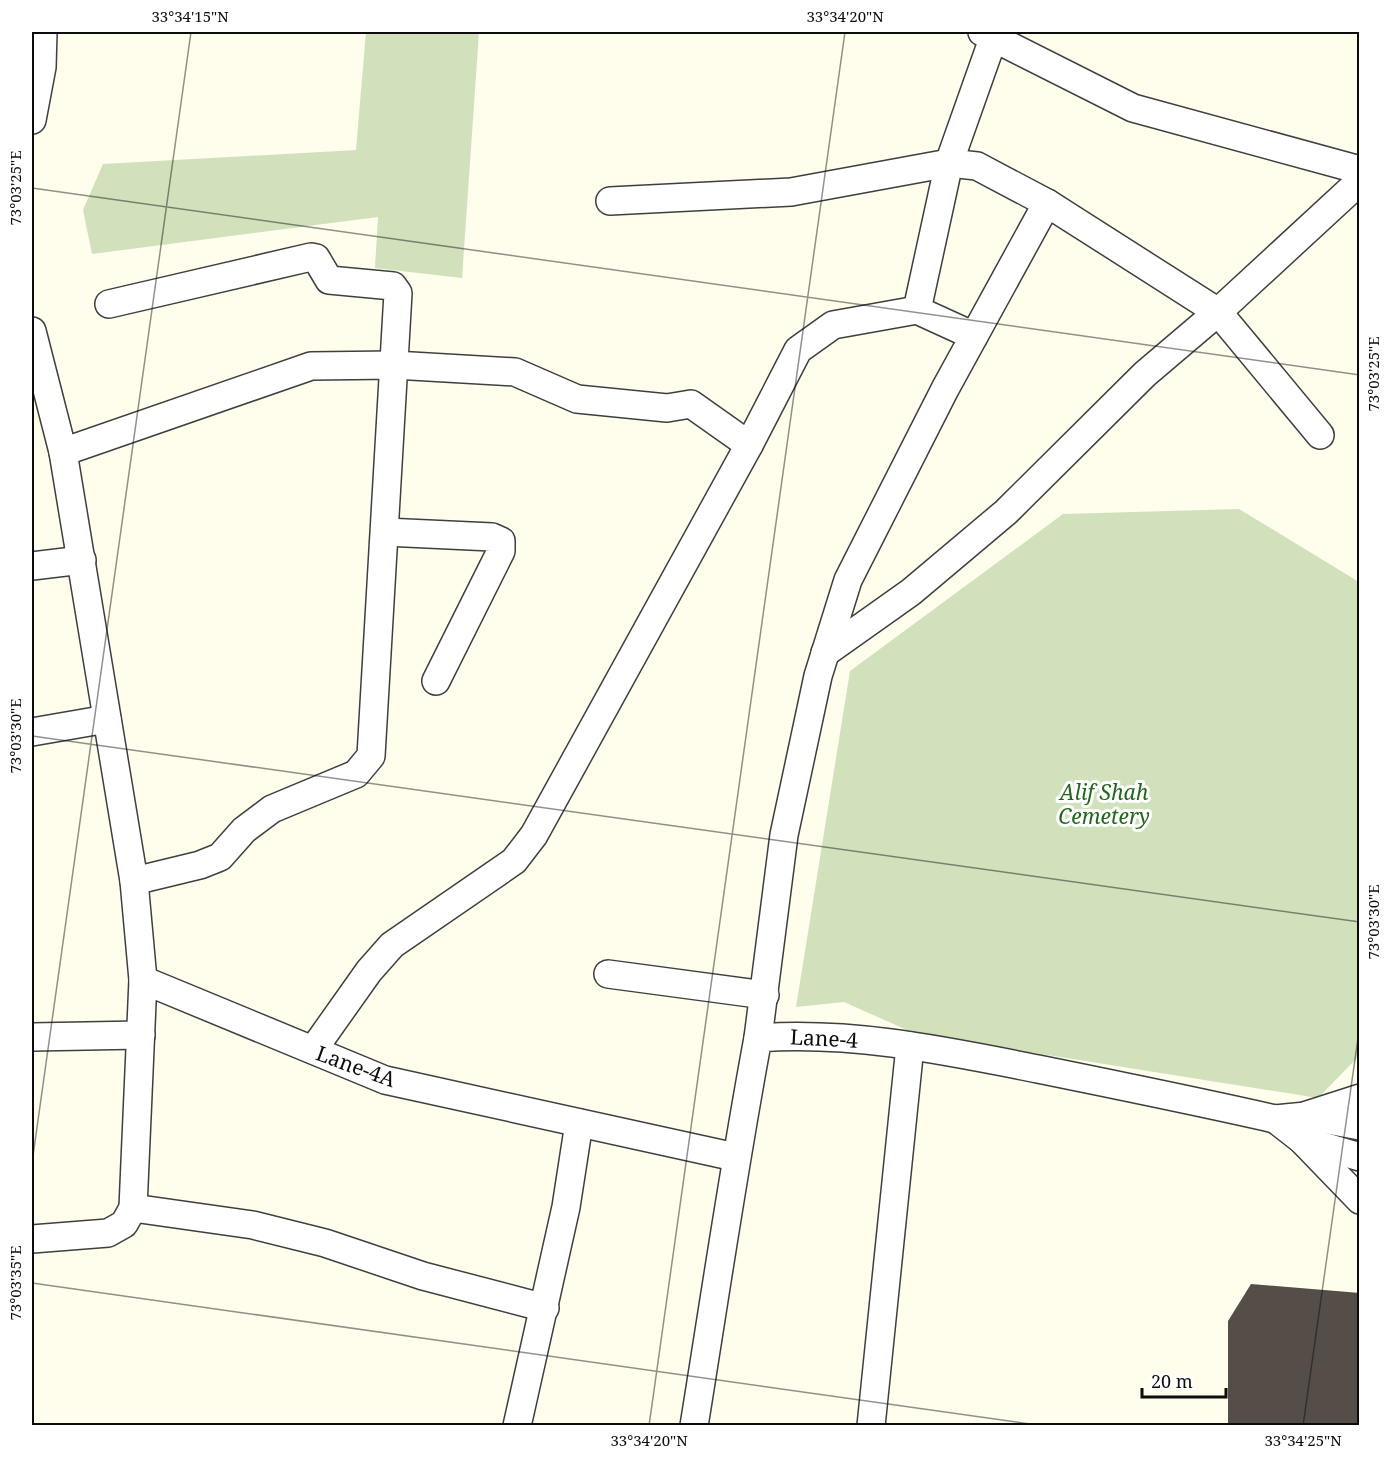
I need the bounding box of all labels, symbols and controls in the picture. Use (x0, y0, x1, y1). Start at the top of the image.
text: 33°34'15"N (151, 6, 229, 26)
text: 33°34'20"N (806, 6, 884, 26)
text: 73°03'25"E (5, 150, 25, 226)
text: 73°03'25"E (1363, 336, 1383, 412)
text: 73°03'30"E (5, 698, 25, 774)
park label: Alif Shah Cemetery (1058, 778, 1150, 830)
text: 73°03'30"E (1363, 884, 1383, 960)
street label: Lane-4 (789, 1022, 859, 1054)
street label: Lane-4A (312, 1039, 400, 1093)
text: 73°03'35"E (5, 1245, 25, 1321)
scale bar (1142, 1361, 1226, 1399)
text: 20 m (1151, 1369, 1193, 1393)
text: 33°34'20"N (610, 1430, 688, 1450)
text: 33°34'25"N (1264, 1430, 1342, 1450)

